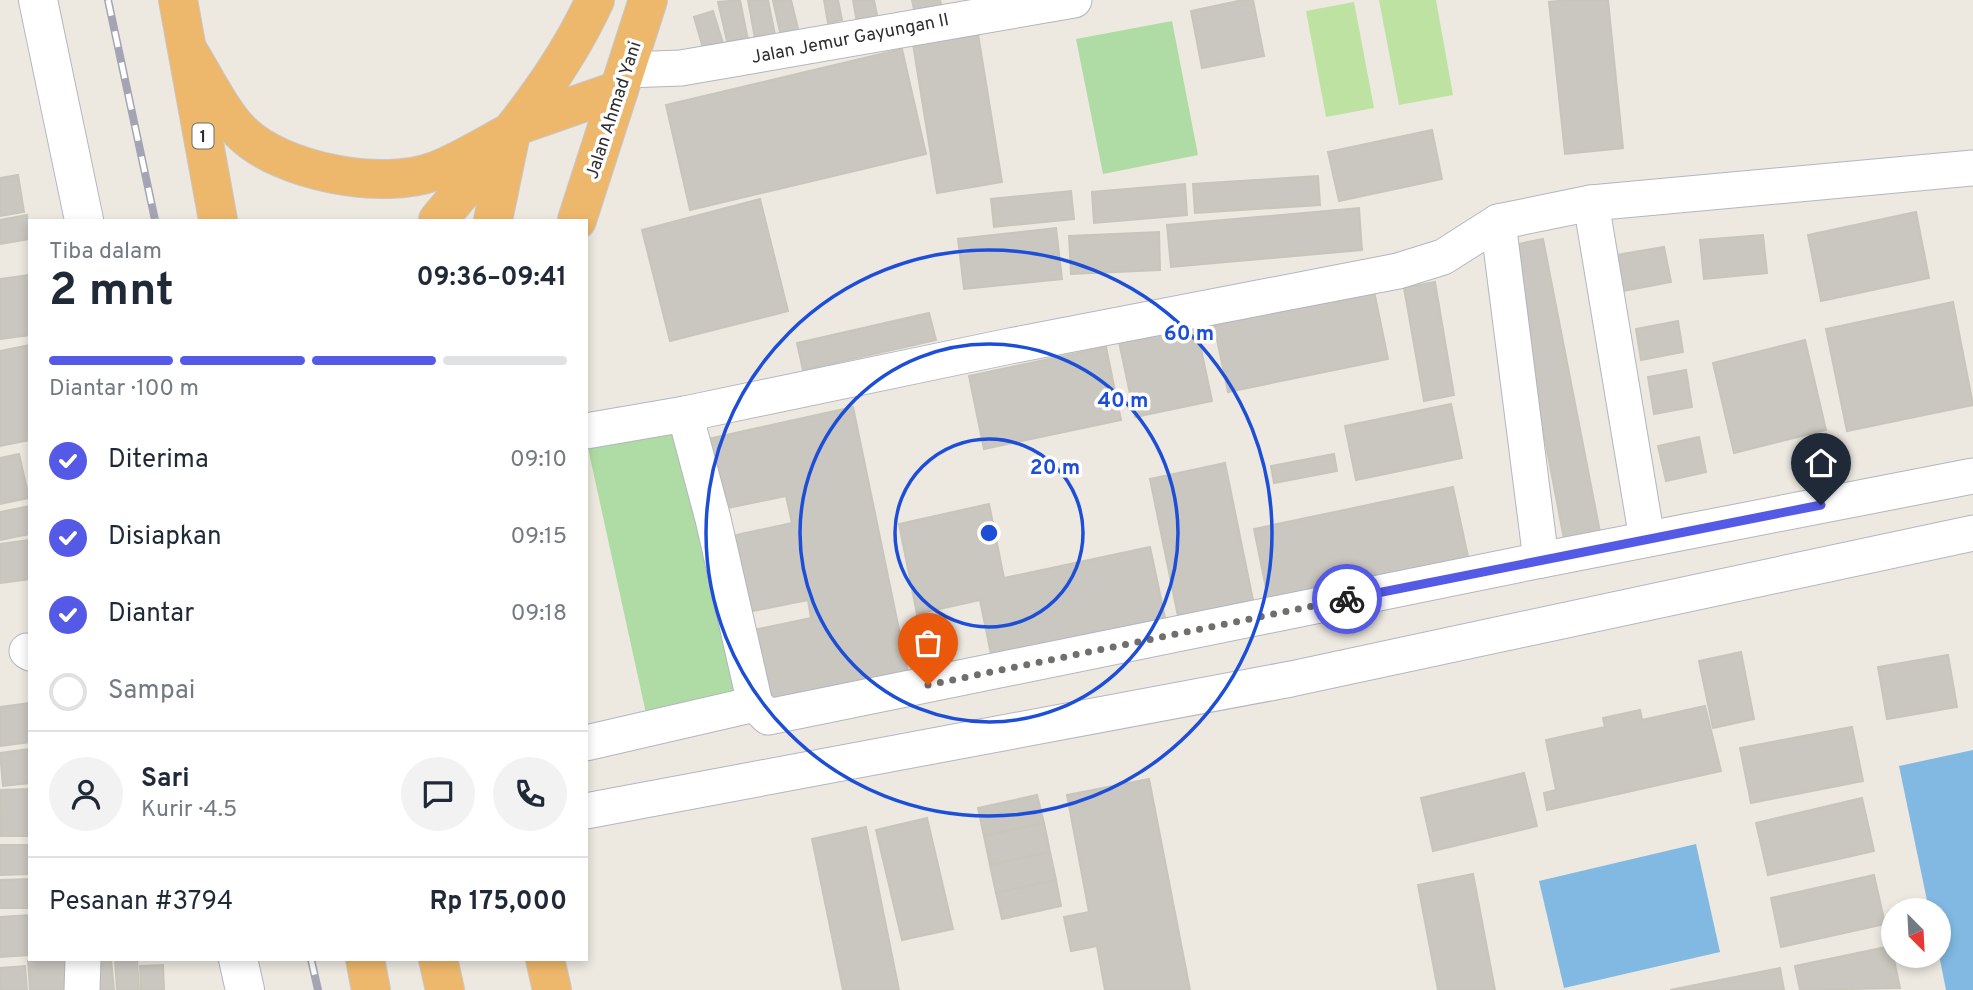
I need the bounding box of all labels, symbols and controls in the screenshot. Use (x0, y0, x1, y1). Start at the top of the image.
street label: Jalan Jemur Gayungan II (749, 9, 951, 70)
street label: Jalan Ahmad Yani (581, 39, 648, 182)
road number: 1 (192, 124, 214, 148)
text: Tiba dalam (49, 238, 162, 267)
text: 09:36–09:41 (417, 262, 567, 295)
text: 2 mnt (49, 263, 174, 322)
text: 60 m (1164, 321, 1214, 348)
text: Diantar · 100 m (49, 375, 199, 404)
text: 40 m (1098, 388, 1148, 415)
pin (1791, 433, 1851, 505)
icon: check (49, 442, 87, 480)
text: Diterima (108, 444, 209, 477)
icon: home (1802, 444, 1840, 482)
text: 09:10 (510, 446, 567, 475)
text: 20 m (1030, 455, 1080, 482)
icon: check (49, 519, 87, 557)
text: Disiapkan (108, 521, 222, 554)
centre of rings (977, 521, 1001, 545)
text: 09:15 (510, 523, 567, 552)
courier (1312, 564, 1382, 634)
icon: bike (1328, 580, 1366, 618)
icon: check (49, 596, 87, 634)
text: Diantar (108, 598, 194, 631)
text: 09:18 (511, 600, 567, 629)
pin (898, 613, 958, 685)
icon: bag (909, 624, 947, 662)
text: Sampai (108, 675, 195, 708)
button: person (49, 757, 123, 831)
button: chat (401, 757, 475, 831)
button: phone (493, 757, 567, 831)
text: Sari (141, 763, 190, 796)
text: Kurir · 4.5 (141, 796, 237, 825)
text: Pesanan #3794 (49, 886, 233, 919)
text: Rp 175,000 (429, 886, 567, 919)
north arrow (1881, 898, 1951, 968)
map controls (1881, 898, 1951, 968)

